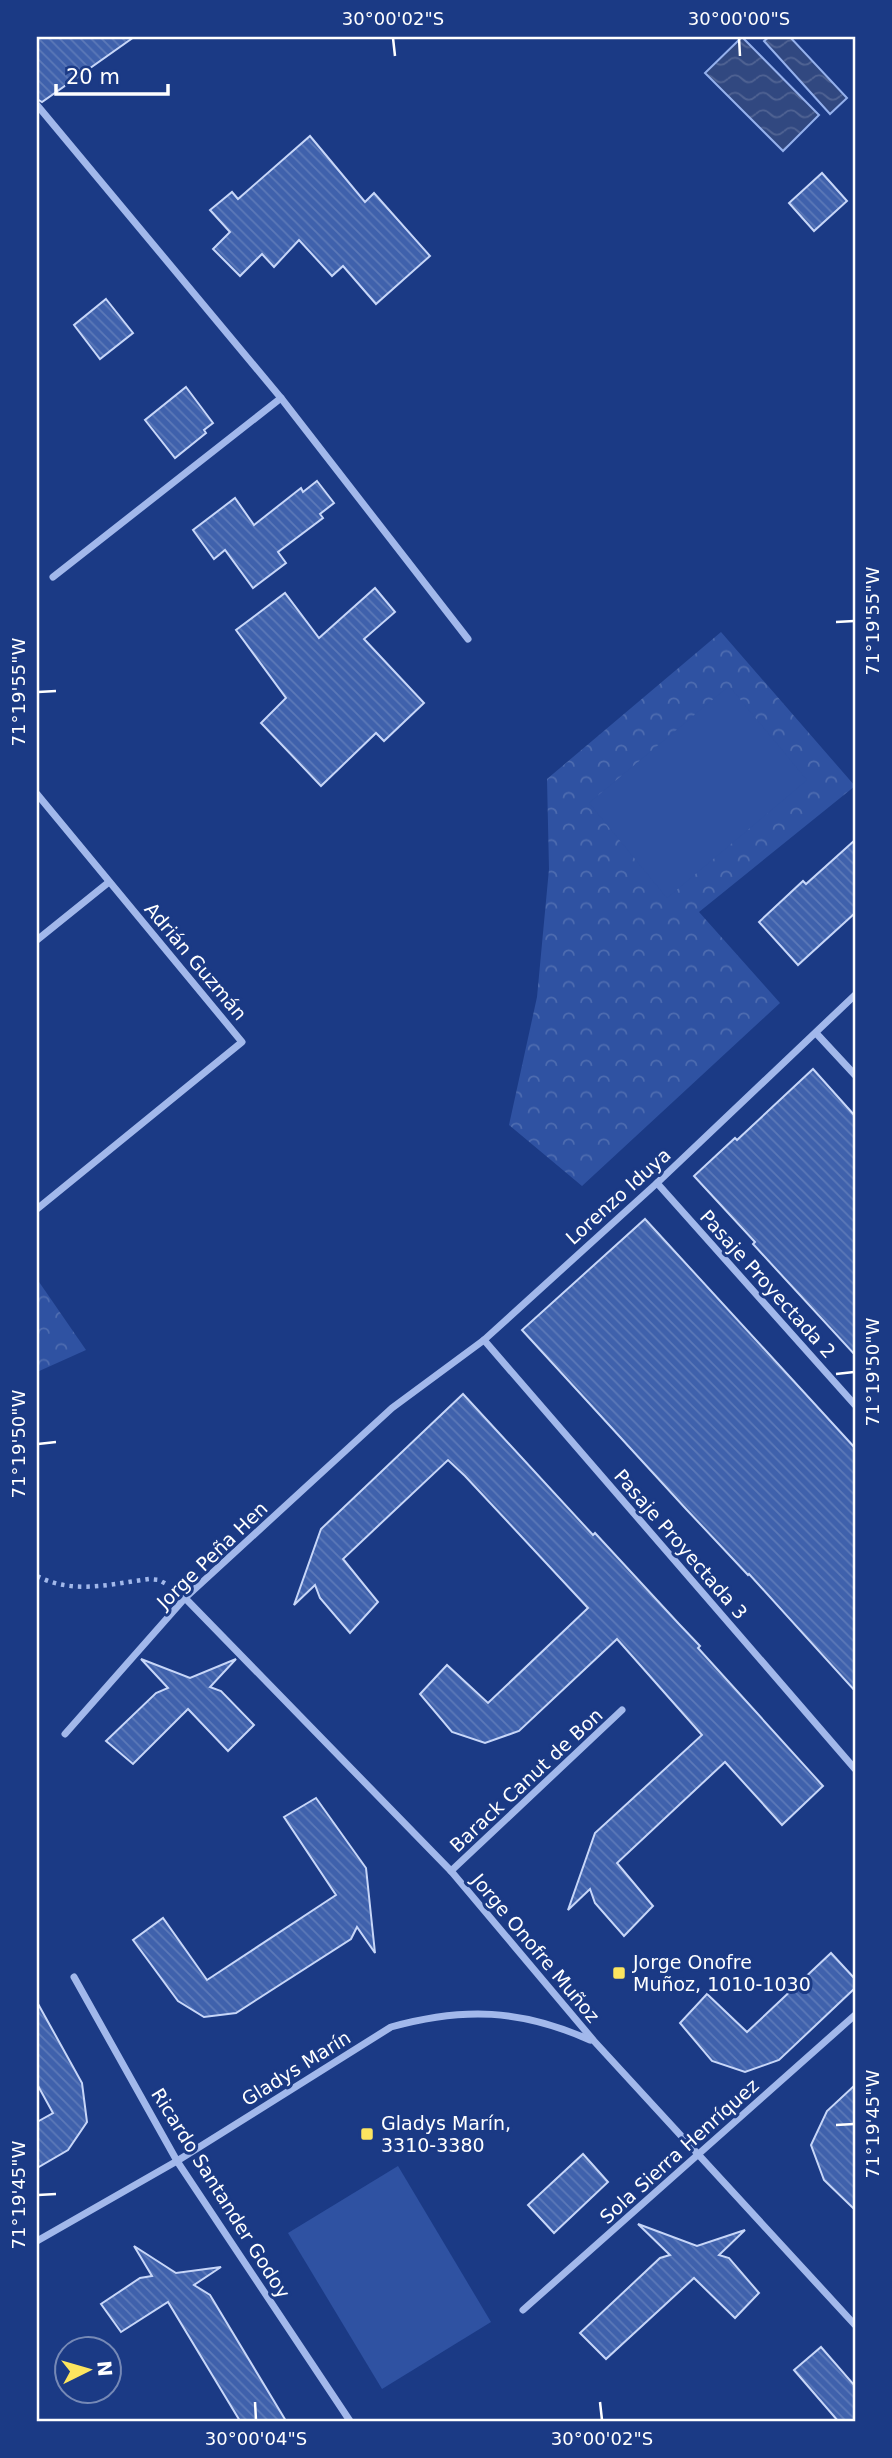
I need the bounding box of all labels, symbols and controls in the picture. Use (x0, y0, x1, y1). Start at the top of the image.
text: 30°00'02"S (342, 8, 444, 29)
text: 30°00'00"S (688, 8, 790, 29)
scale bar (56, 52, 168, 96)
text: 20 m (66, 65, 120, 89)
text: 71°19'55"W (862, 566, 883, 675)
text: 71°19'55"W (8, 637, 29, 746)
street label: Adrián Guzmán (140, 898, 252, 1024)
street label: Lorenzo Iduya (561, 1143, 675, 1249)
street label: Pasaje Proyectada 2 (696, 1206, 840, 1362)
text: 71°19'50"W (862, 1317, 883, 1426)
text: 71°19'50"W (8, 1389, 29, 1498)
street label: Pasaje Proyectada 3 (610, 1465, 752, 1623)
street label: Jorge Peña Hen (152, 1497, 272, 1614)
street label: Barack Canut de Bon (445, 1704, 607, 1856)
street label: Jorge Onofre Muñoz (467, 1869, 605, 2027)
place label: Jorge Onofre Muñoz, 1010-1030 (632, 1951, 811, 1995)
marker: Jorge Onofre Muñoz, 1010-1030 (611, 1965, 627, 1981)
street label: Gladys Marín (238, 2026, 354, 2110)
text: 71°19'45"W (862, 2069, 883, 2178)
street label: Sola Sierra Henríquez (595, 2074, 763, 2228)
street label: Ricardo Santander Godoy (147, 2084, 295, 2302)
place label: Gladys Marín, 3310-3380 (381, 2112, 511, 2156)
marker: Gladys Marín, 3310-3380 (359, 2126, 375, 2142)
text: 71°19'45"W (8, 2140, 29, 2249)
north arrow (52, 2336, 122, 2406)
text: N (93, 2360, 117, 2377)
text: 30°00'04"S (205, 2428, 307, 2449)
text: 30°00'02"S (551, 2428, 653, 2449)

